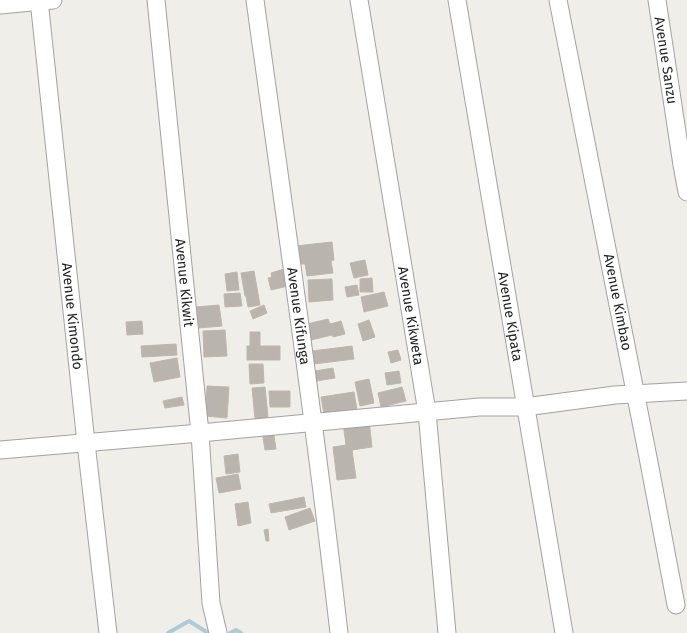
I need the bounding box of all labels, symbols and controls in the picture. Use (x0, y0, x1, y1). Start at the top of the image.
street label: Avenue Sanzu (651, 16, 681, 105)
street label: Avenue Kikwit (172, 238, 198, 328)
street label: Avenue Kimbao (600, 252, 636, 352)
street label: Avenue Kimondo (58, 262, 87, 371)
street label: Avenue Kikweta (395, 265, 428, 366)
street label: Avenue Kifunga (284, 266, 314, 366)
street label: Avenue Kipata (495, 270, 526, 363)

